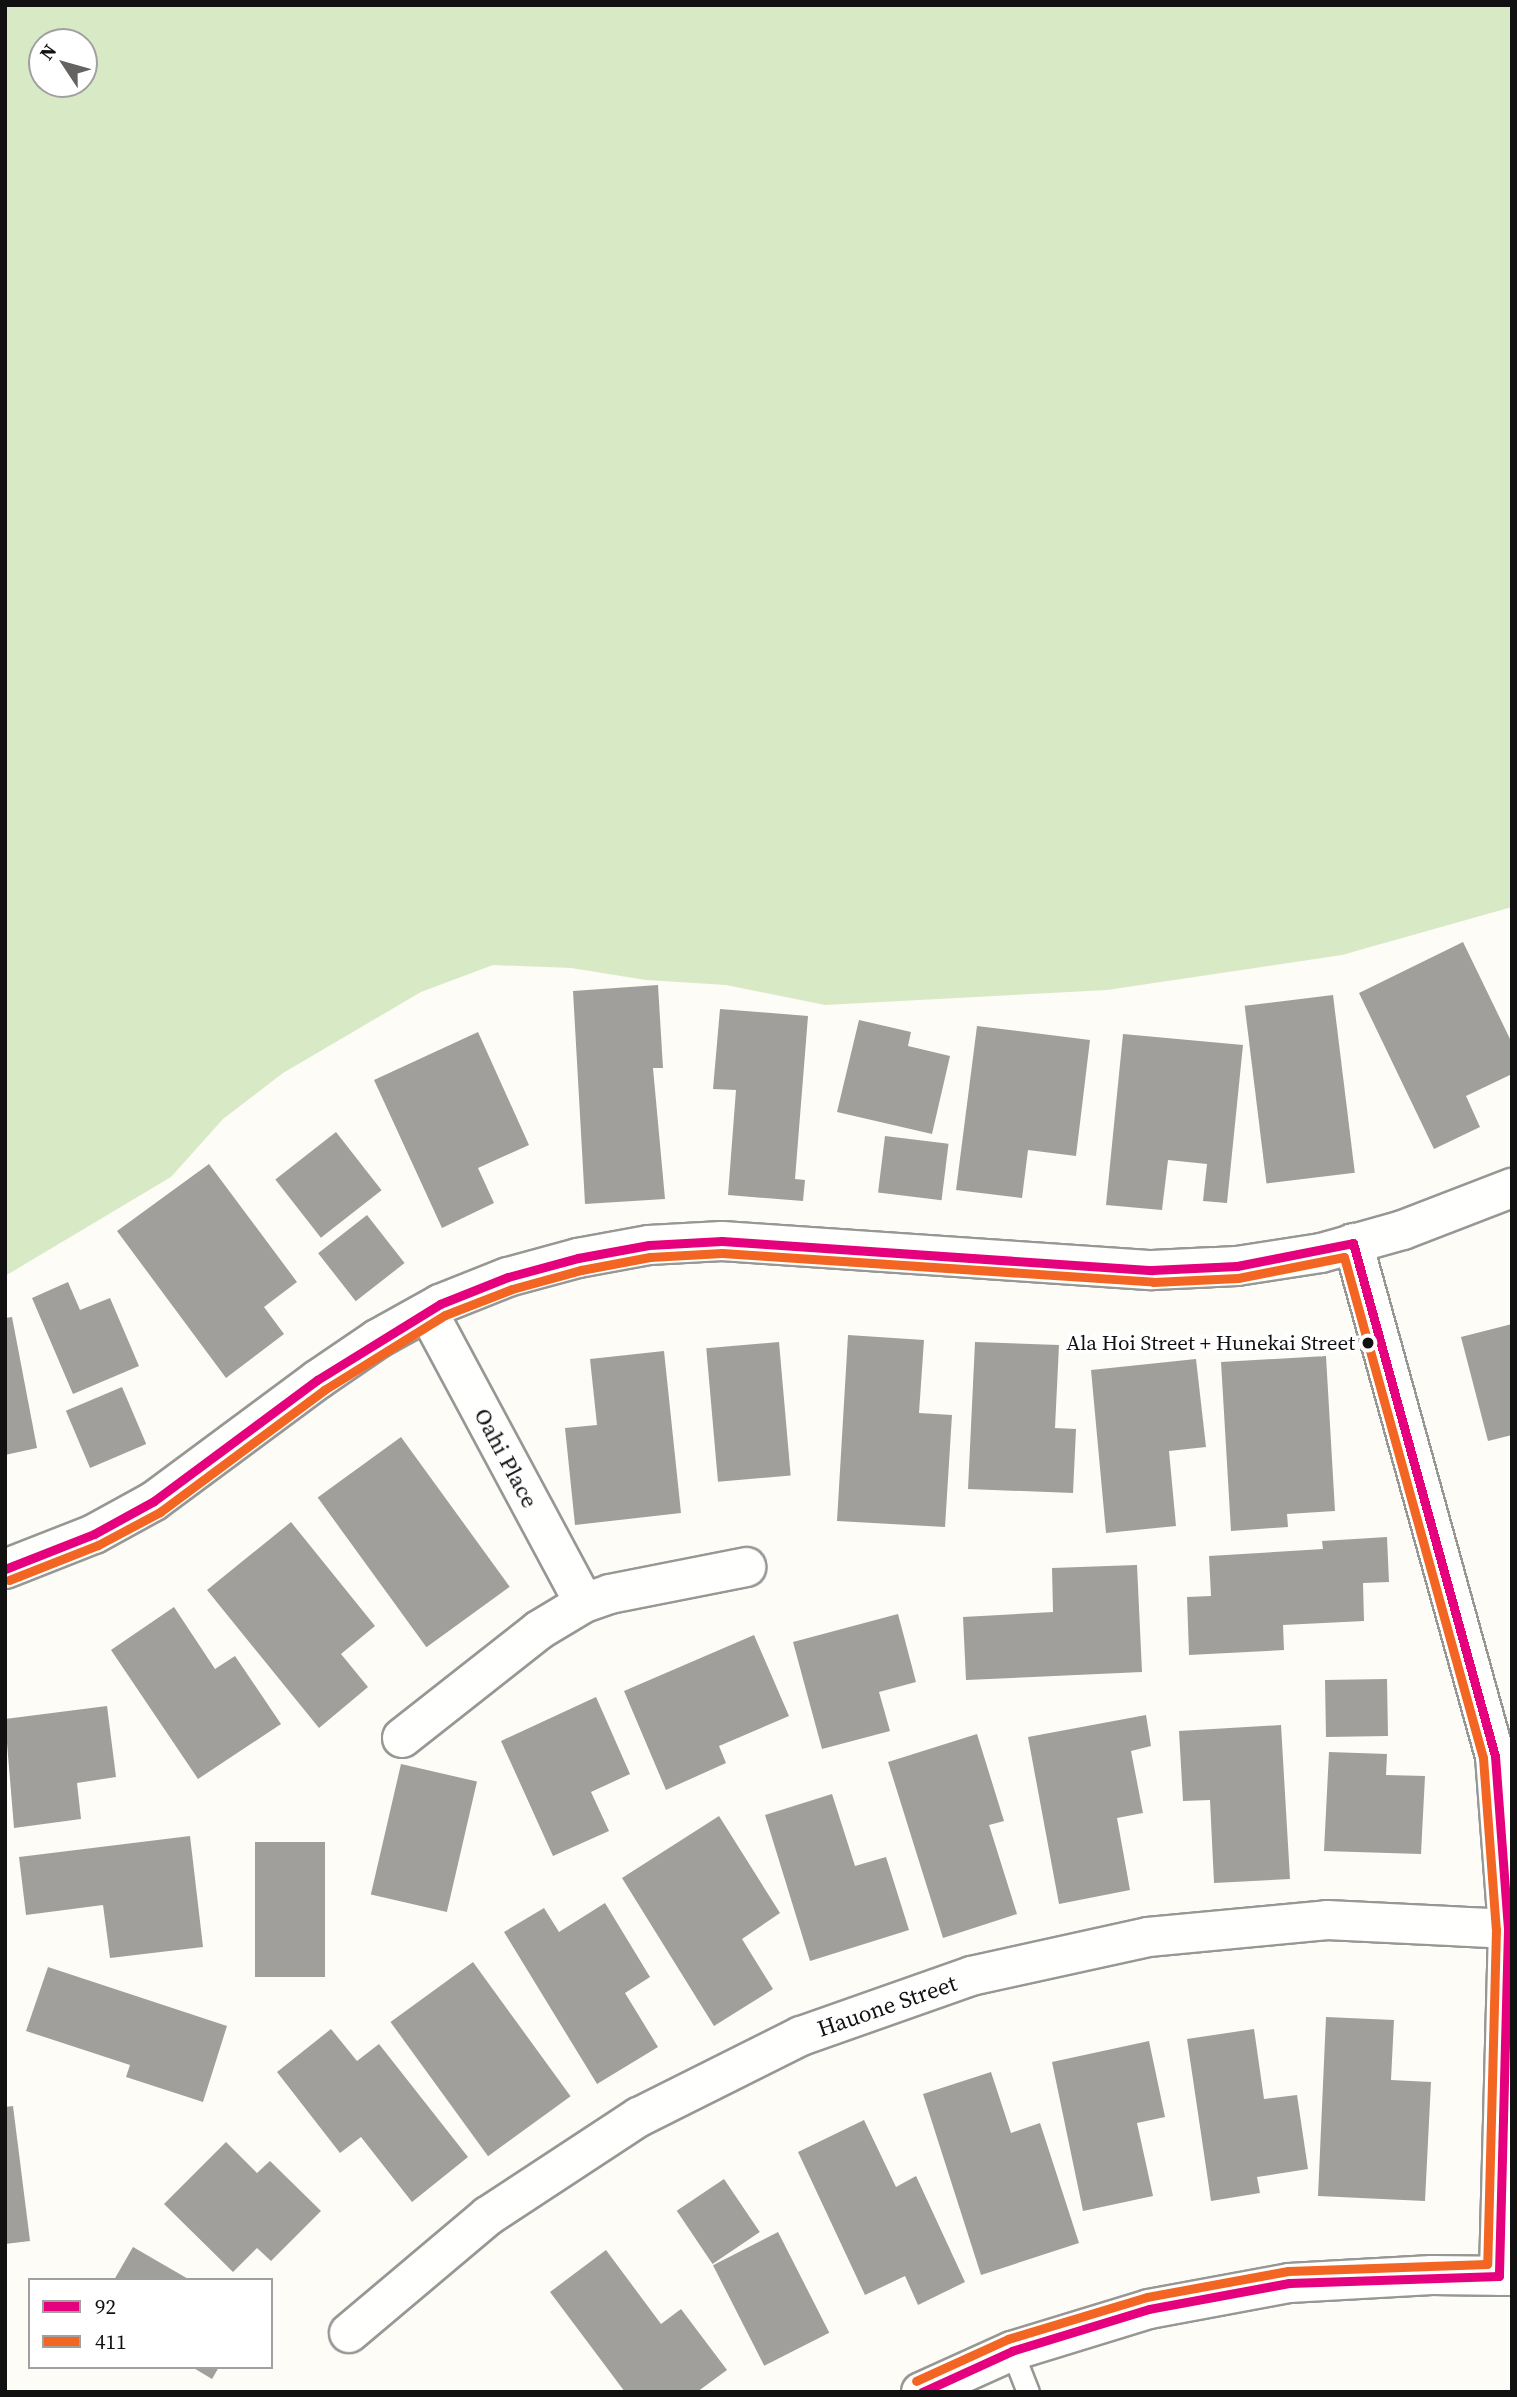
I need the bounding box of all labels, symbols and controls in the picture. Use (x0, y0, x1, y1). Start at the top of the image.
north arrow (28, 28, 98, 98)
text: N (33, 39, 62, 65)
place label: Ala Hoi Street + Hunekai Street (1066, 1330, 1355, 1356)
marker: Ala Hoi Street + Hunekai Street (1361, 1336, 1375, 1350)
street label: Oahi Place (468, 1403, 544, 1513)
street label: Hauone Street (814, 1969, 960, 2043)
legend (28, 2278, 273, 2369)
text: 92 (95, 2292, 116, 2321)
text: 411 (95, 2327, 127, 2356)

